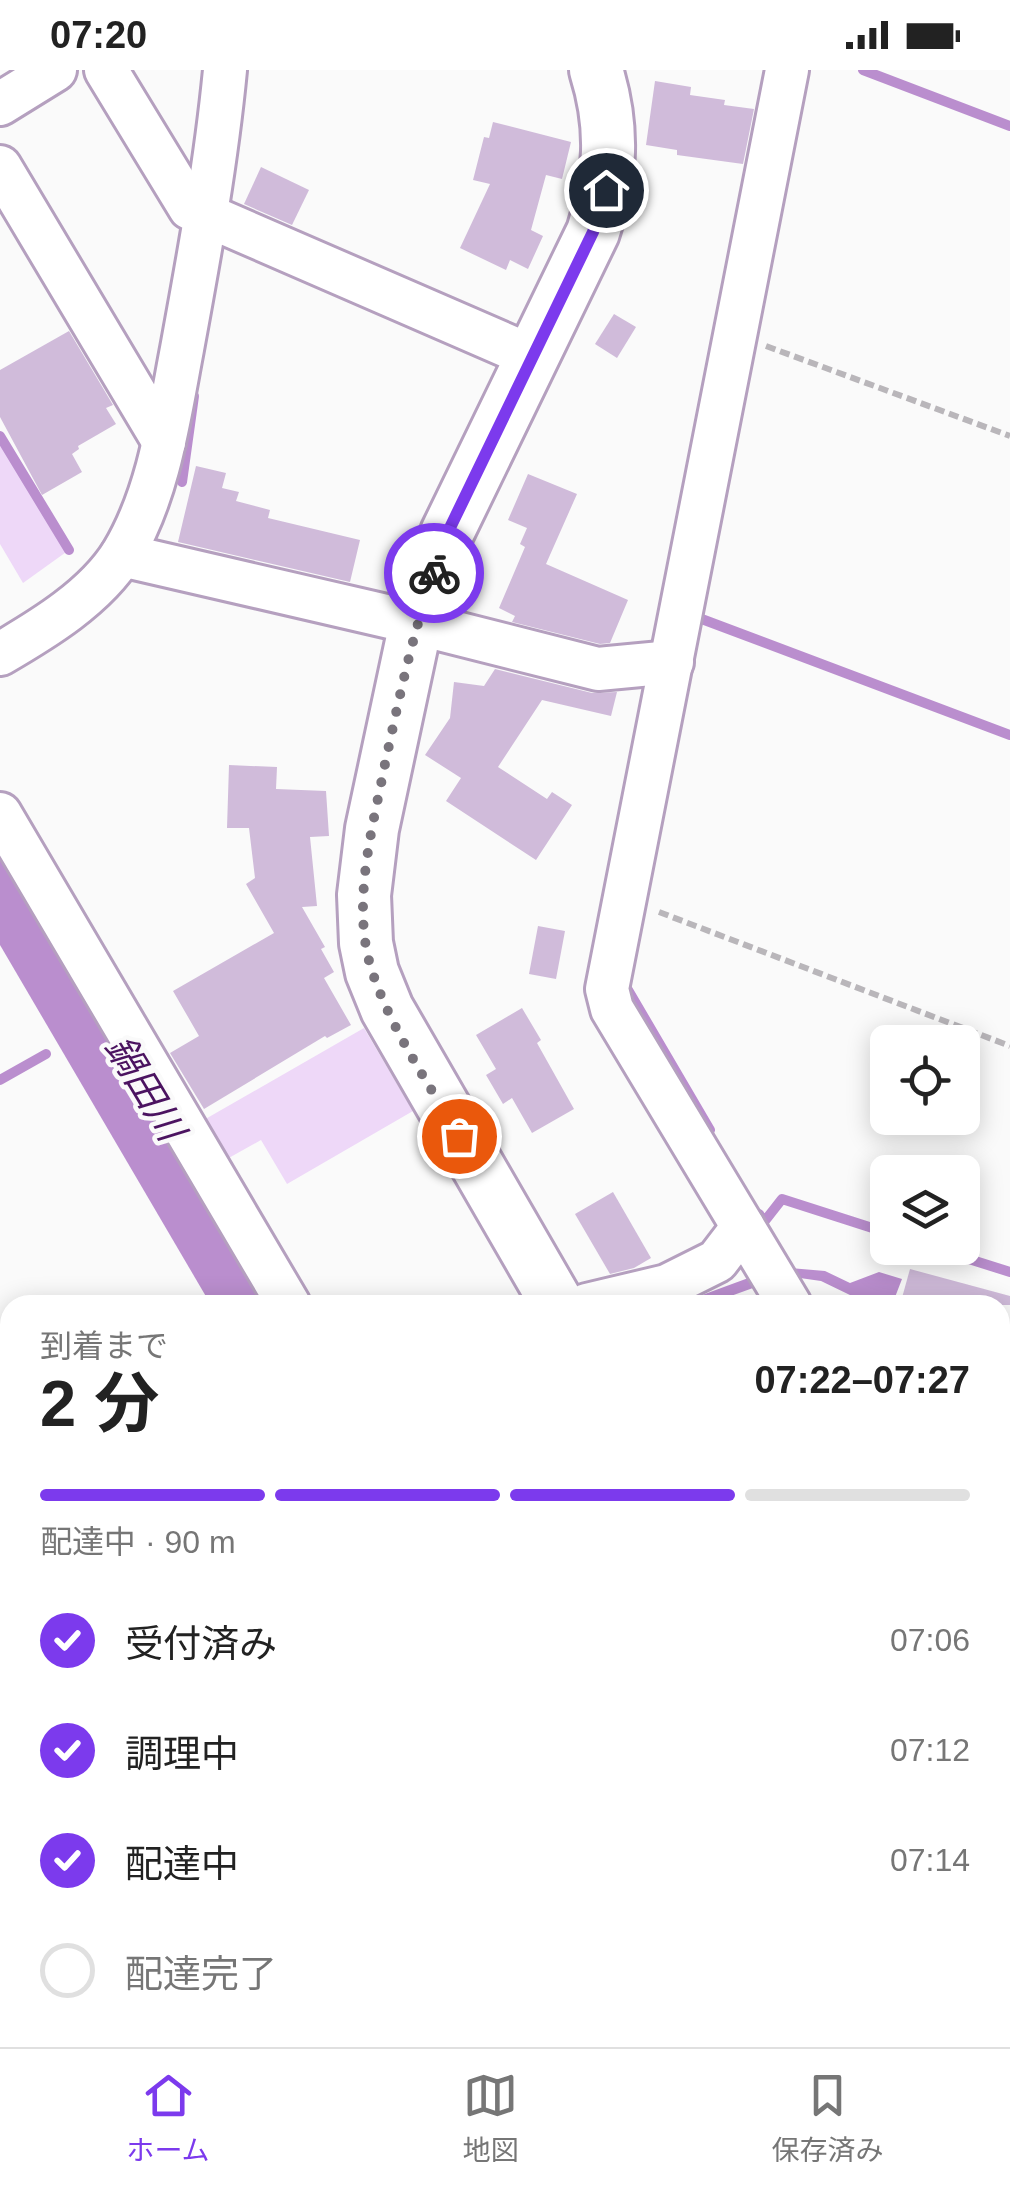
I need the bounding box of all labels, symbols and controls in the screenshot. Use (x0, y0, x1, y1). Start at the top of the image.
text: 07:20 (50, 14, 147, 56)
pin (564, 148, 649, 233)
icon: home (579, 163, 634, 218)
courier (384, 523, 484, 623)
icon: bike (407, 546, 462, 601)
map controls (870, 1025, 980, 1265)
button: locate (870, 1025, 980, 1135)
water label: 鍋田川 (98, 1028, 194, 1151)
pin (417, 1094, 502, 1179)
icon: bag (432, 1109, 487, 1164)
button: layers (870, 1155, 980, 1265)
text: 到着まで (40, 1328, 168, 1364)
text: 07:22–07:27 (754, 1359, 970, 1401)
text: 2 分 (40, 1367, 159, 1440)
text: 配達中 · 90 m (40, 1524, 236, 1560)
icon: check (40, 1613, 95, 1668)
text: 07:06 (890, 1622, 970, 1658)
text: 受付済み (125, 1623, 277, 1665)
icon: check (40, 1723, 95, 1778)
text: 07:12 (890, 1732, 970, 1768)
text: 調理中 (125, 1733, 239, 1775)
icon: check (40, 1833, 95, 1888)
text: 07:14 (890, 1842, 970, 1878)
text: 配達中 (125, 1843, 239, 1885)
text: 配達完了 (125, 1953, 277, 1995)
tab: ホーム (126, 2068, 210, 2168)
tab: 地図 (463, 2068, 519, 2168)
tab: 保存済み (771, 2068, 884, 2168)

